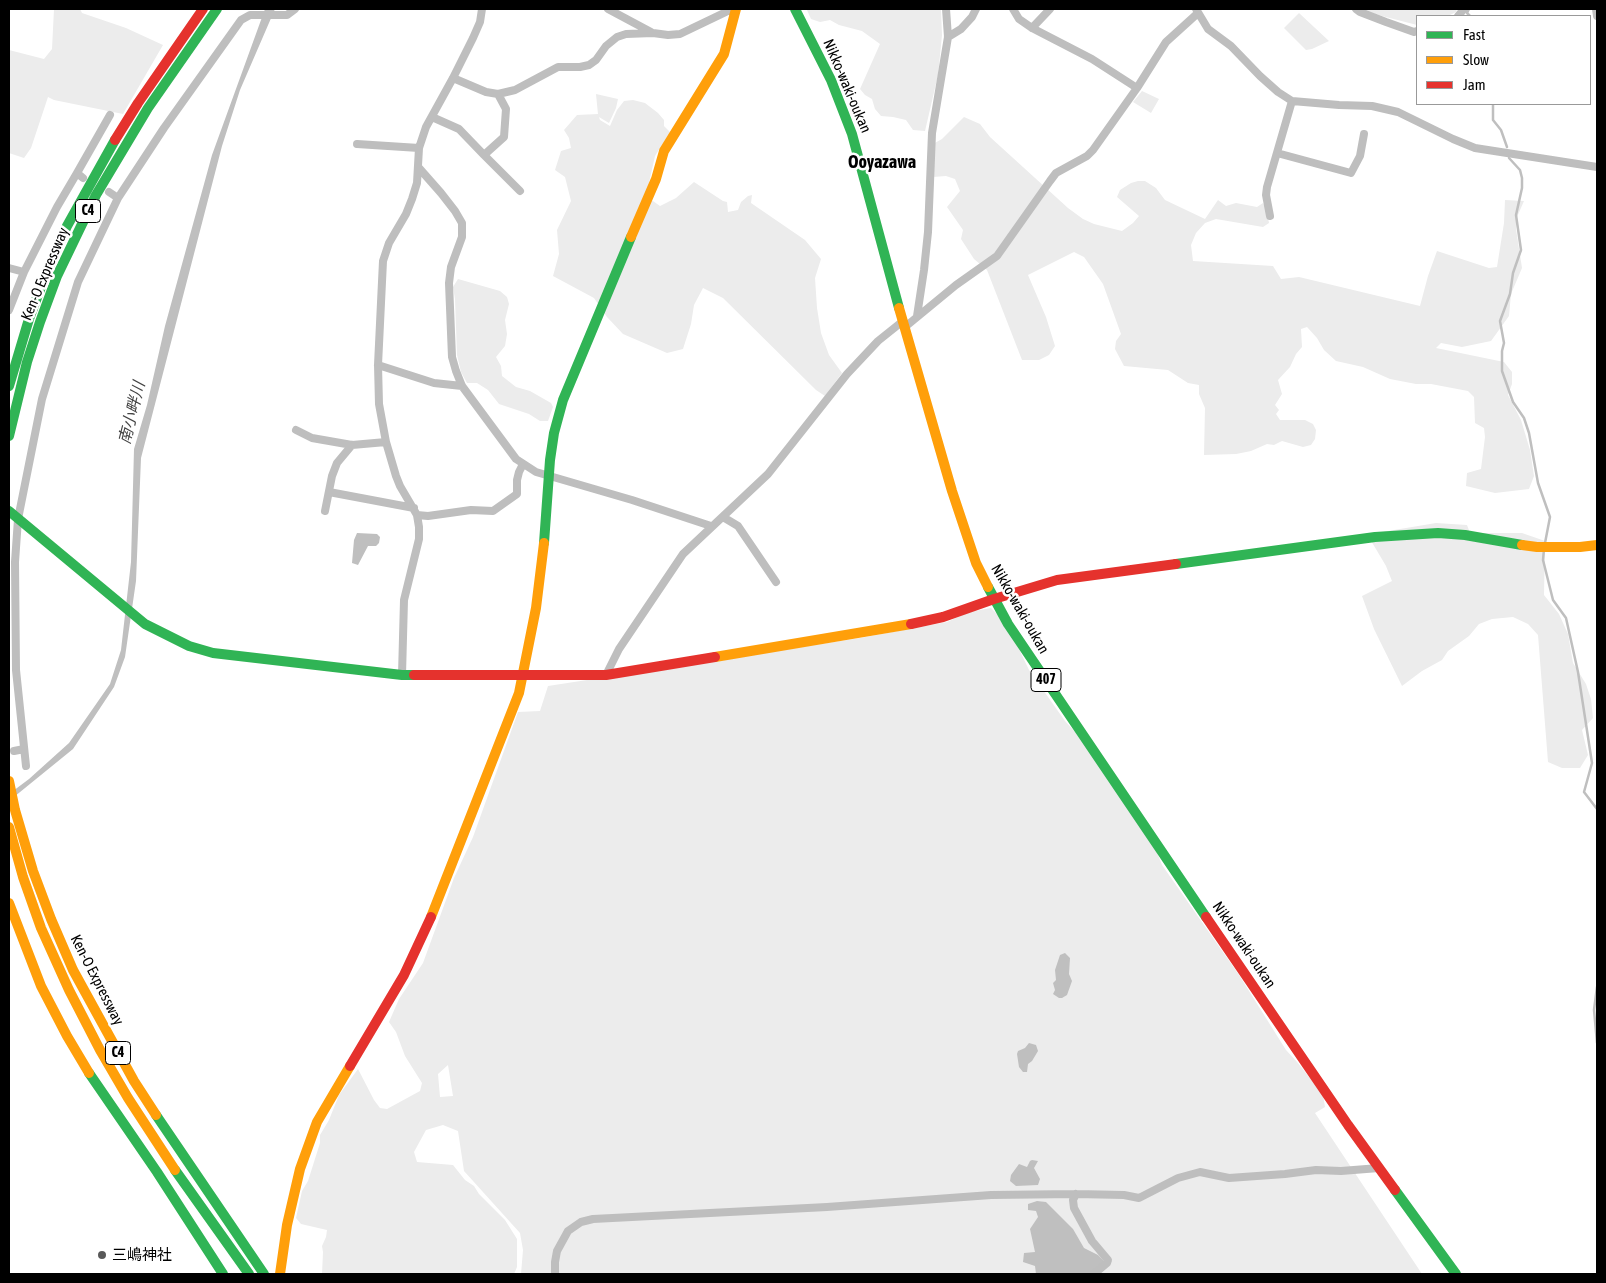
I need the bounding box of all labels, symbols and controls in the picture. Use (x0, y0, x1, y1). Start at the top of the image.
legend (1416, 15, 1591, 105)
text: Fast (1463, 26, 1485, 43)
street label: Nikko-waki-oukan (819, 36, 875, 136)
text: Slow (1463, 51, 1489, 68)
text: Jam (1463, 76, 1486, 93)
district label: Ooyazawa (848, 151, 916, 173)
road number: C4 (76, 200, 100, 222)
street label: Ken-O Expressway (17, 225, 73, 323)
water label: 南小畔川 (115, 380, 149, 446)
street label: Nikko-waki-oukan (987, 561, 1053, 657)
road number: 407 (1031, 668, 1061, 692)
street label: Nikko-waki-oukan (1209, 898, 1279, 992)
street label: Ken-O Expressway (66, 932, 128, 1028)
road number: C4 (106, 1042, 130, 1064)
place label: 三嶋神社 (112, 1246, 172, 1264)
marker: 三嶋神社 (96, 1249, 108, 1261)

